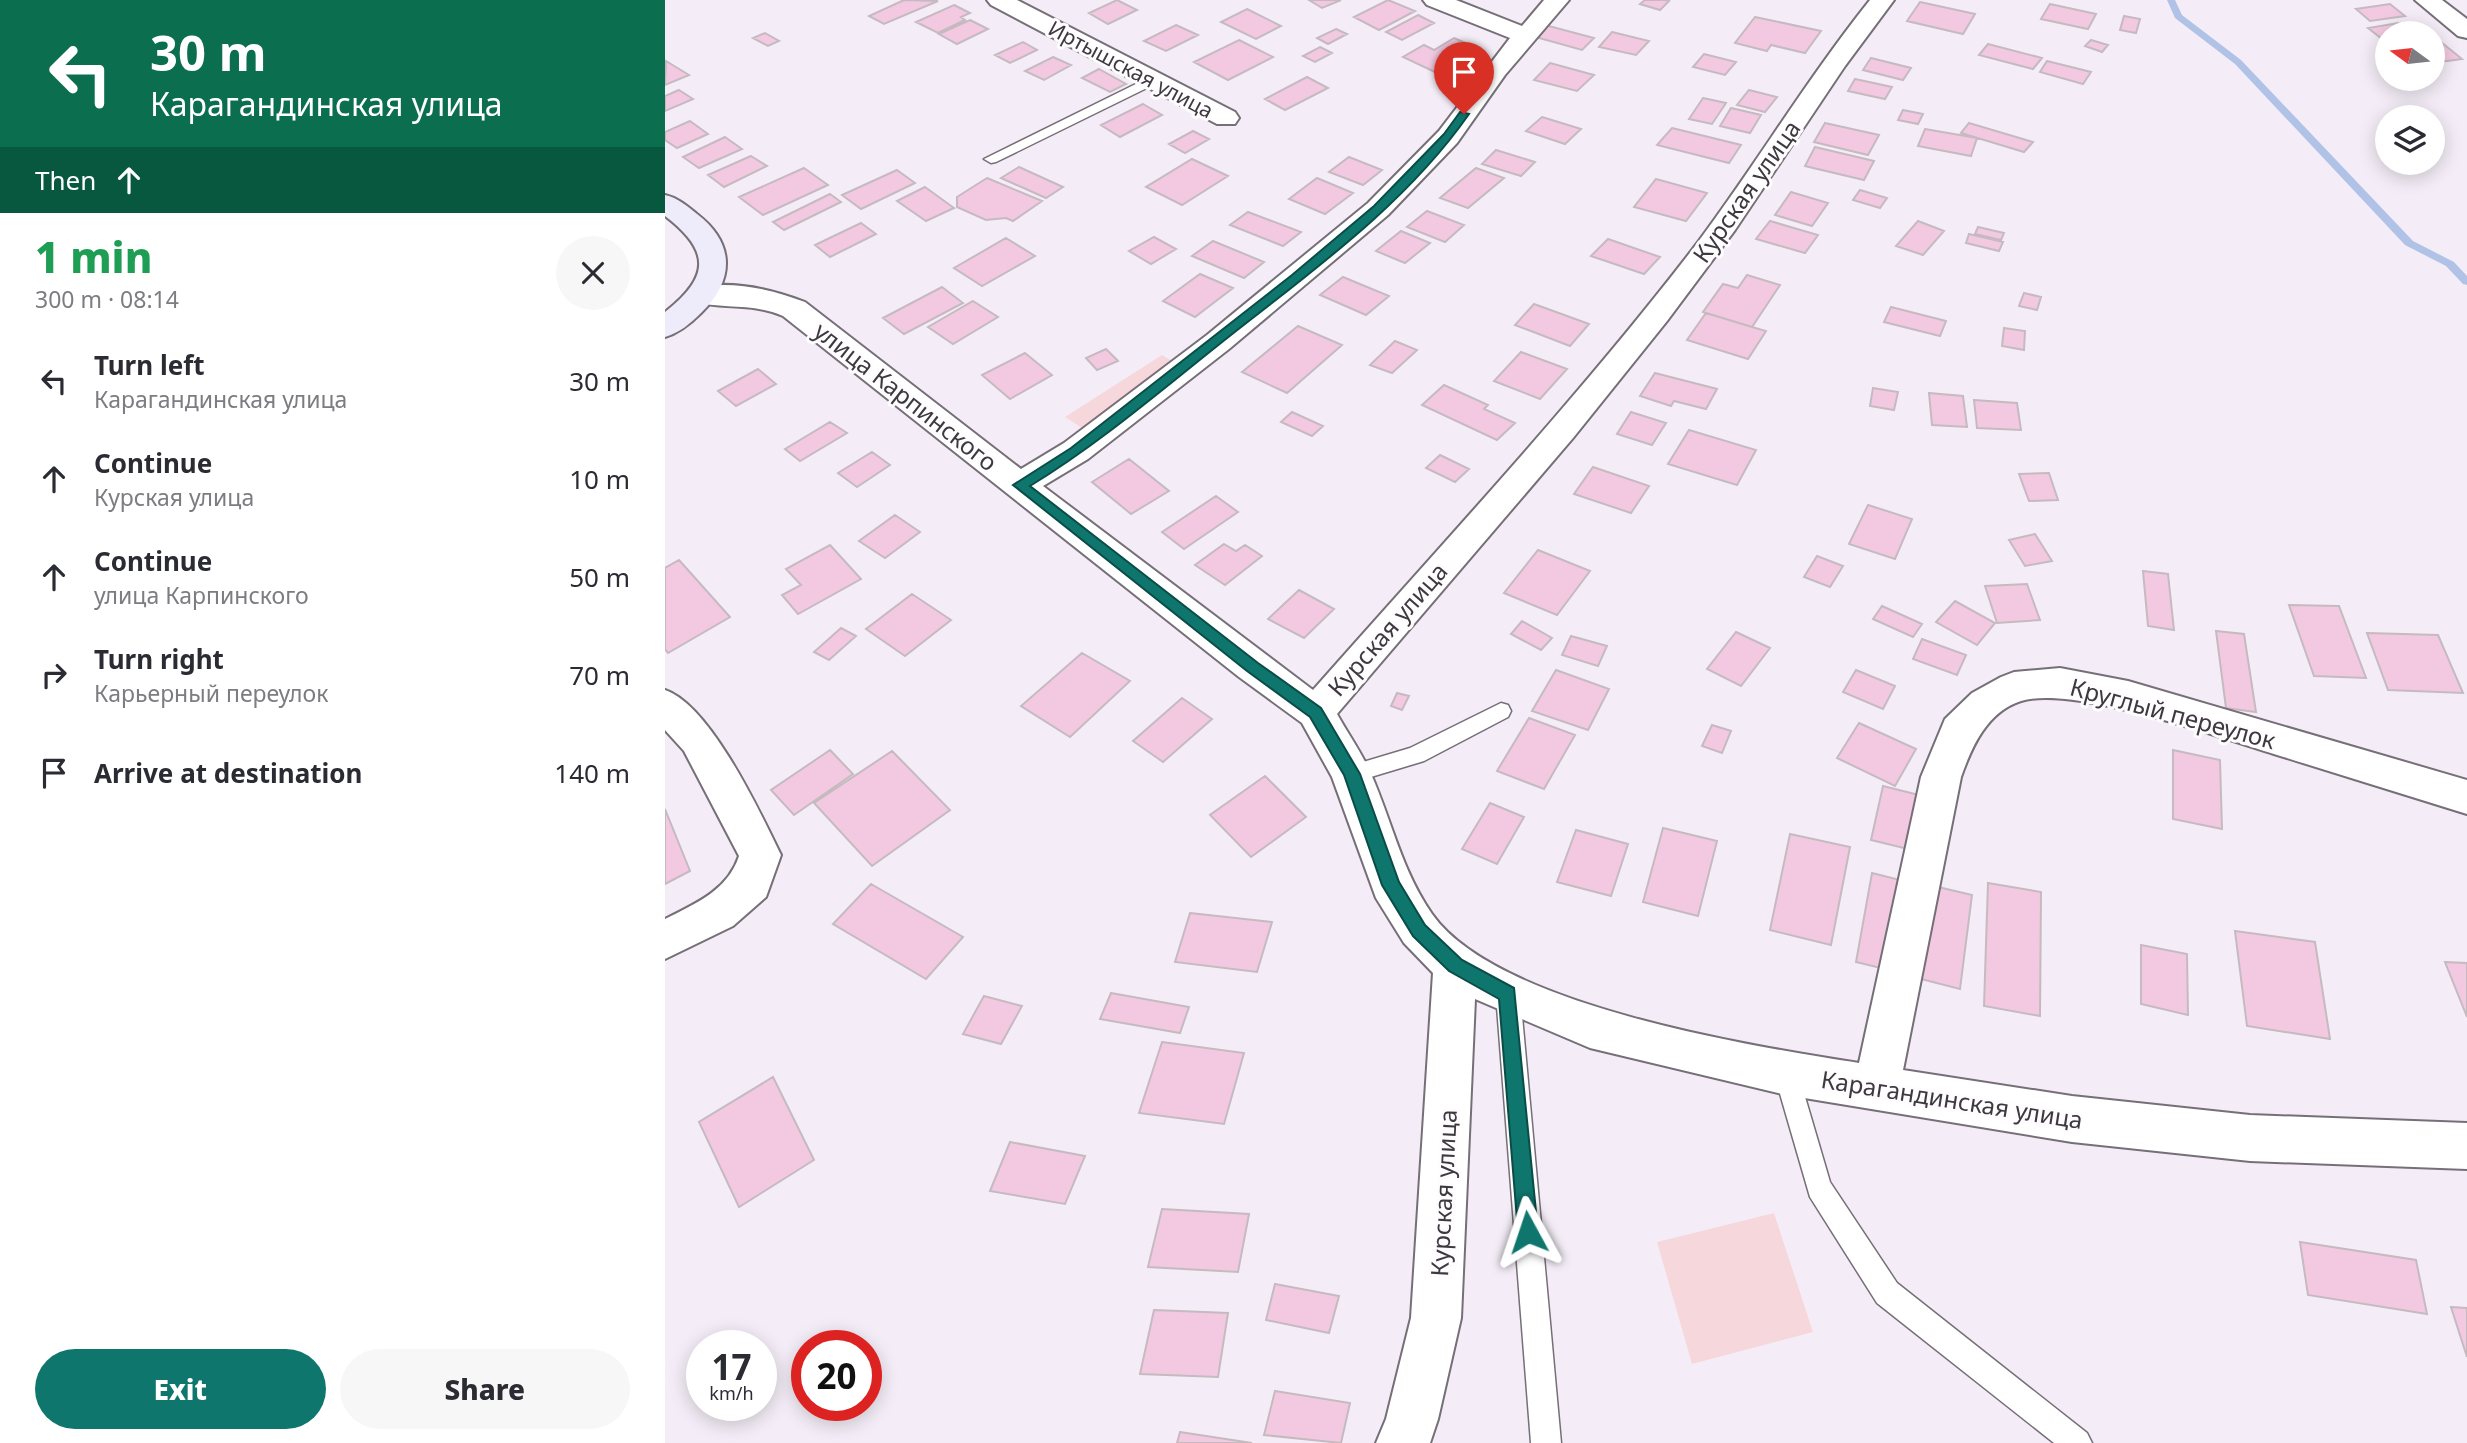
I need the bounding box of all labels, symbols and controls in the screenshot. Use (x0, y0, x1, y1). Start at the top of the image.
street label: Иртышская улица (1044, 14, 1218, 124)
text: 30 m (150, 19, 267, 85)
north arrow (2375, 21, 2445, 91)
map controls (2375, 21, 2445, 175)
icon: left (35, 28, 126, 119)
pin (1434, 42, 1494, 114)
icon: arrive (1445, 53, 1483, 91)
text: Карагандинская улица (150, 82, 503, 125)
button: layers (2375, 105, 2445, 175)
street label: Курская улица (1685, 113, 1807, 269)
icon: ahead (110, 161, 148, 199)
text: Then (35, 162, 96, 198)
text: 1 min (35, 228, 152, 285)
button: close (556, 236, 630, 310)
text: 300 m · 08:14 (35, 283, 179, 315)
street label: улица Карпинского (808, 314, 1004, 478)
text: Turn left (94, 347, 205, 383)
icon: left (35, 362, 73, 400)
text: 30 m (569, 363, 630, 399)
text: Карагандинская улица (94, 383, 347, 415)
text: Continue (94, 445, 212, 481)
icon: ahead (35, 460, 73, 498)
text: 10 m (569, 461, 630, 497)
text: Курская улица (94, 481, 254, 513)
text: Continue (94, 543, 212, 579)
street label: Курская улица (1320, 555, 1454, 703)
icon: ahead (35, 558, 73, 596)
text: 50 m (569, 559, 630, 595)
text: улица Карпинского (94, 579, 309, 611)
text: Turn right (94, 641, 224, 677)
icon: right (35, 656, 73, 694)
text: 70 m (569, 657, 630, 693)
street label: Круглый переулок (2067, 670, 2280, 756)
text: Карьерный переулок (94, 677, 328, 709)
icon: arrive (35, 754, 73, 792)
text: Arrive at destination (94, 755, 363, 791)
text: 140 m (554, 755, 630, 791)
street label: Карагандинская улица (1819, 1062, 2085, 1136)
street label: Курская улица (1422, 1109, 1464, 1277)
position arrow (1491, 1195, 1565, 1269)
speed limit sign: 20 (791, 1330, 882, 1421)
text: 17 (711, 1343, 752, 1390)
button: Exit (35, 1349, 326, 1429)
button: Share (340, 1349, 630, 1429)
text: km/h (709, 1381, 754, 1405)

